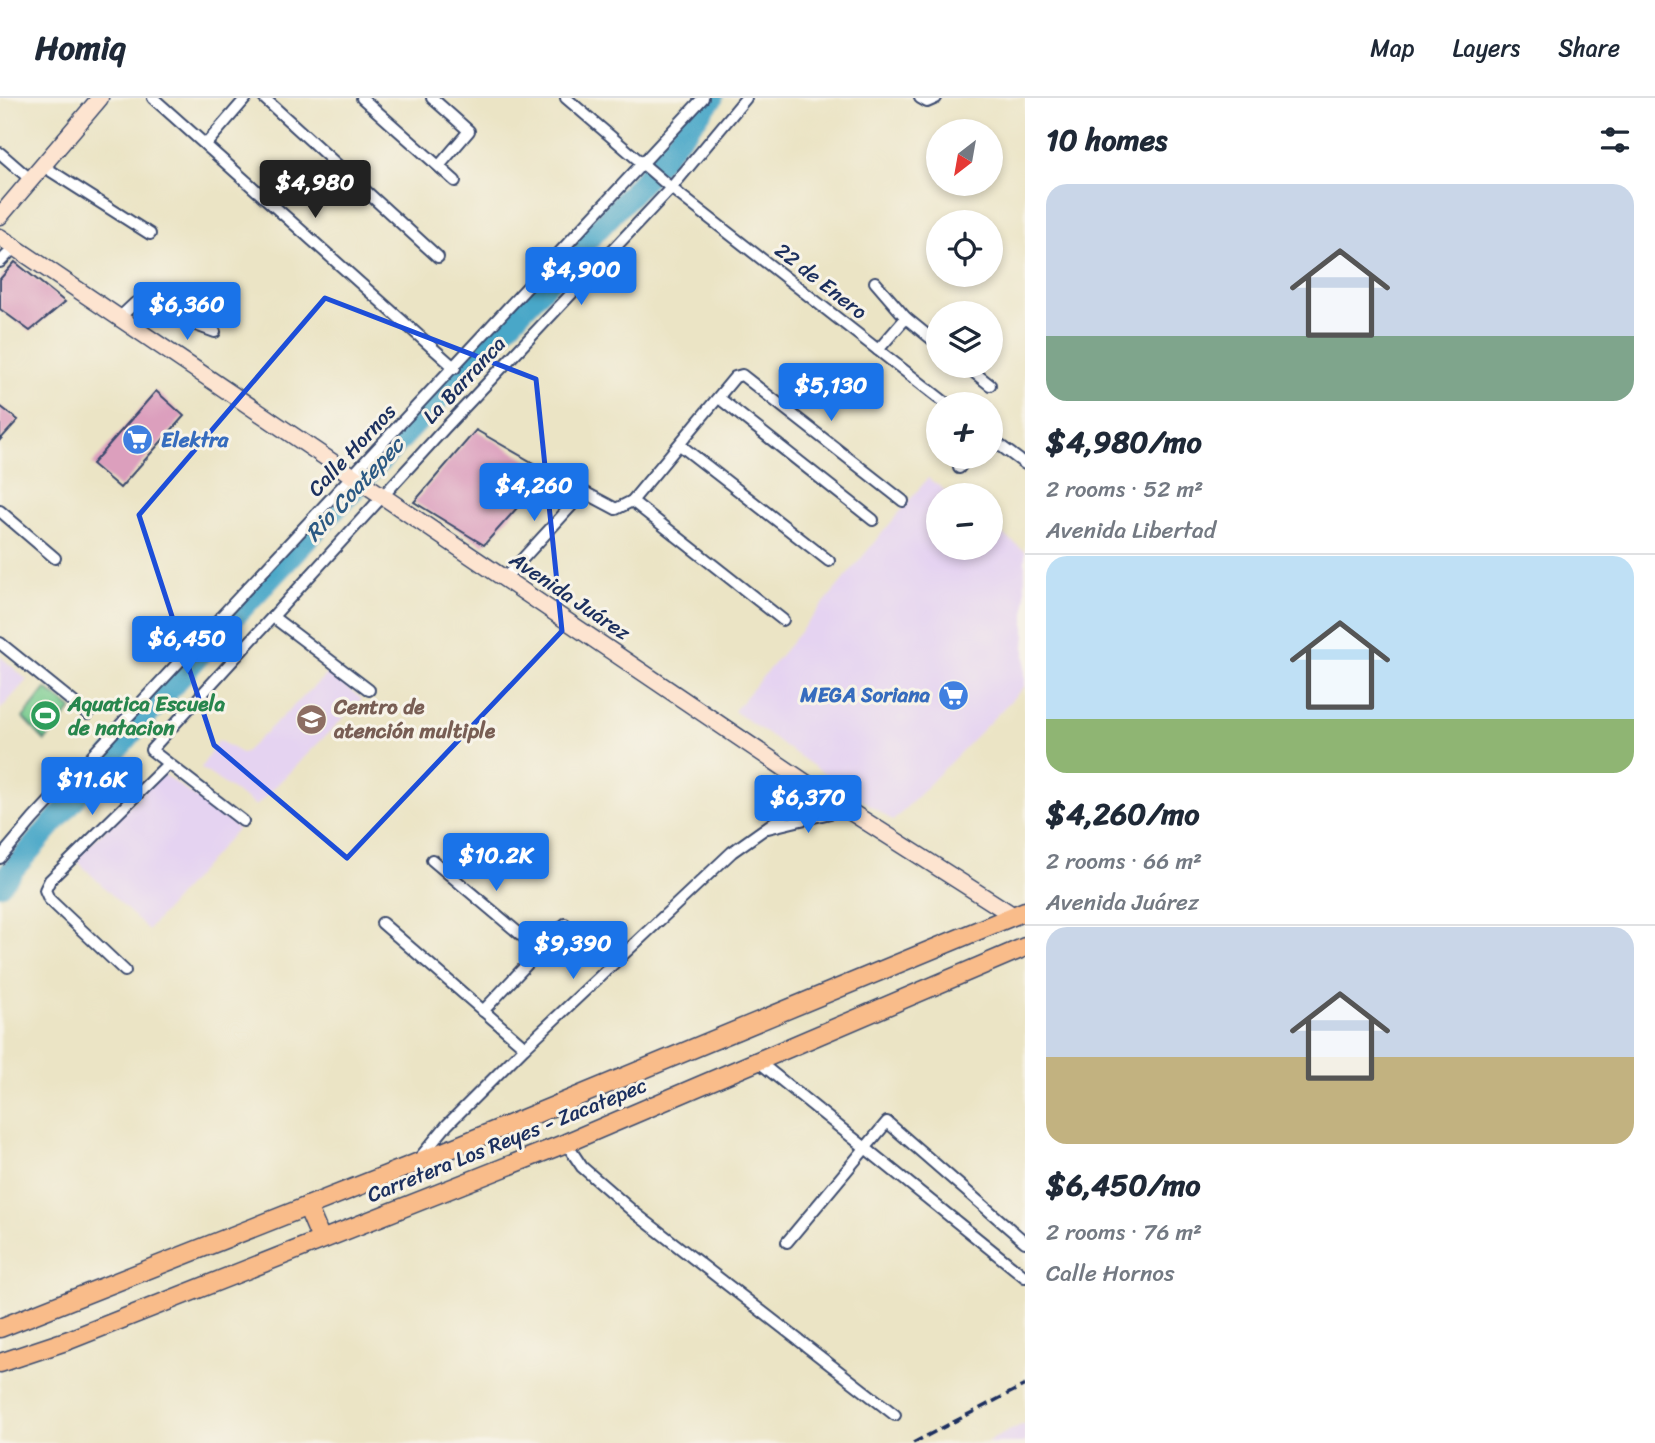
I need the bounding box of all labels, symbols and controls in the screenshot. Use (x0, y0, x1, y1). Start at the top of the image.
text: Homiq (35, 19, 126, 77)
text: Map (1370, 27, 1415, 69)
text: Layers (1453, 27, 1520, 69)
text: Share (1558, 27, 1620, 69)
text: 10 homes (1046, 113, 1167, 167)
north arrow (926, 119, 1003, 196)
map controls (926, 119, 1003, 560)
icon: filters (1596, 121, 1634, 159)
pin: $4,980 (258, 160, 372, 220)
text: $4,980 (276, 162, 354, 203)
button: locate (926, 210, 1003, 287)
icon: home (1277, 230, 1403, 356)
street label: 22 de Enero (766, 232, 876, 330)
pin: $4,900 (524, 248, 638, 307)
text: $4,900 (541, 249, 621, 290)
pin: $6,360 (130, 282, 244, 342)
text: $6,360 (150, 284, 224, 325)
button: layers (926, 301, 1003, 378)
street label: La Barranca (413, 327, 516, 433)
pin: $5,130 (774, 364, 888, 423)
text: $5,130 (795, 365, 867, 406)
button: + (926, 392, 1003, 469)
street label: Calle Hornos (298, 394, 406, 506)
text: $4,980/mo (1046, 415, 1202, 469)
place label: Elektra (161, 421, 230, 459)
supermarket icon: Elektra (121, 423, 155, 457)
water label: Rio Coatepec (294, 425, 416, 552)
pin: $4,260 (477, 464, 591, 523)
text: $4,260 (496, 465, 572, 506)
text: 2 rooms · 52 m² (1046, 469, 1203, 510)
button: − (926, 483, 1003, 560)
text: Avenida Libertad (1046, 510, 1216, 551)
street label: Avenida Juárez (501, 541, 639, 651)
icon: home (1277, 602, 1403, 728)
pin: $6,450 (130, 616, 244, 676)
text: $6,450 (148, 618, 226, 659)
place label: MEGA Soriana (799, 676, 930, 714)
supermarket icon: MEGA Soriana (936, 678, 970, 712)
place label: Aquatica Escuela de natacion (67, 685, 225, 747)
place label: Centro de atención multiple (333, 688, 496, 750)
sports icon: Aquatica Escuela de natacion (28, 699, 62, 733)
school or university icon: Centro de atención multiple (294, 702, 328, 736)
pin: $11.6K (35, 758, 149, 817)
text: $11.6K (57, 759, 127, 800)
pin: $6,370 (751, 776, 865, 835)
text: $6,370 (770, 777, 846, 818)
text: $4,260/mo (1046, 787, 1199, 841)
pin: $10.2K (439, 834, 553, 893)
text: $10.2K (459, 835, 533, 876)
text: 2 rooms · 66 m² (1046, 841, 1202, 882)
text: Avenida Juárez (1046, 882, 1199, 923)
pin: $9,390 (516, 922, 630, 981)
text: $9,390 (534, 923, 612, 964)
icon: home (1277, 973, 1403, 1099)
street label: Carretera Los Reyes - Zacatepec (361, 1066, 653, 1214)
text: $6,450/mo (1046, 1158, 1201, 1212)
text: 2 rooms · 76 m² (1046, 1212, 1202, 1253)
text: Calle Hornos (1046, 1253, 1175, 1294)

